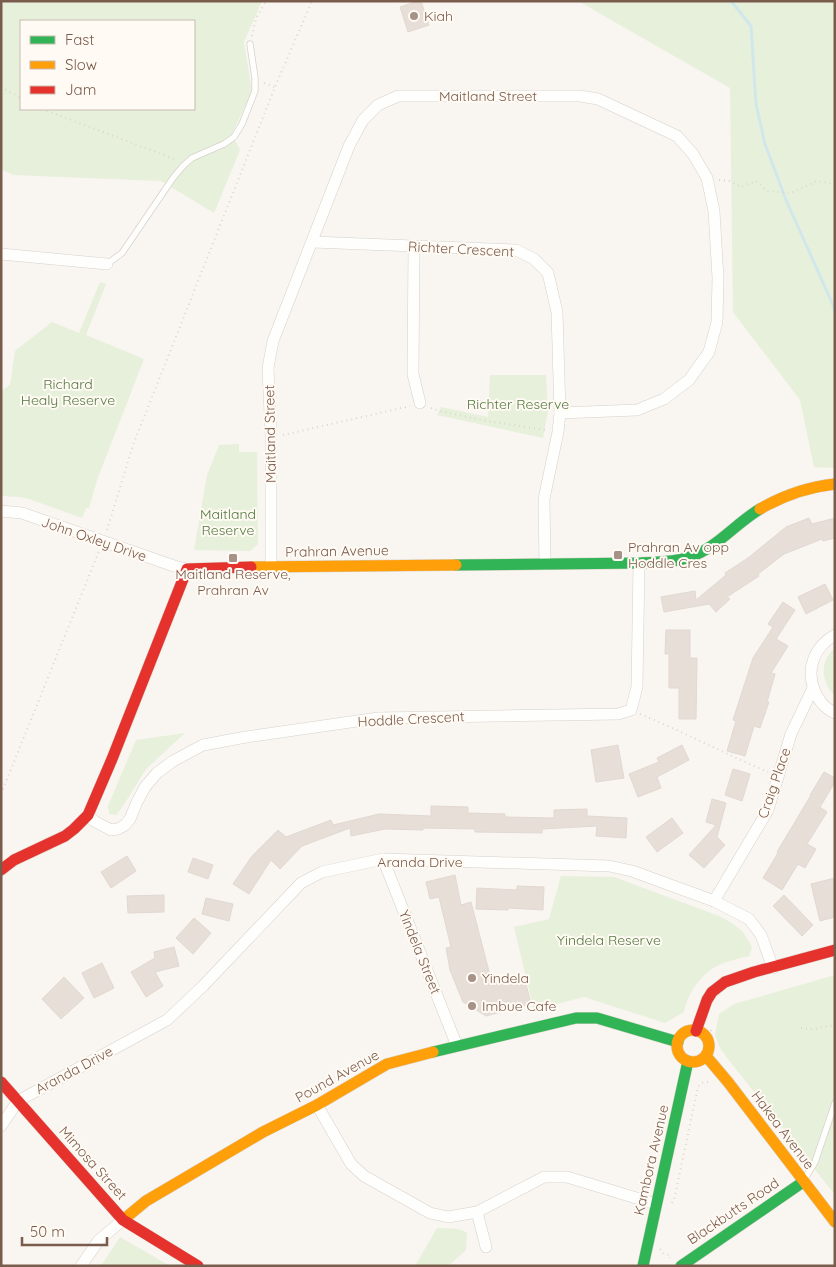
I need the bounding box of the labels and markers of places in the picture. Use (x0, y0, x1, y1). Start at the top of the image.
place label: Kiah (424, 7, 453, 25)
marker: Kiah (408, 10, 420, 22)
place label: Prahran Av opp Hoddle Cres (628, 538, 729, 572)
marker: Prahran Av opp Hoddle Cres (612, 549, 624, 561)
marker: Maitland Reserve, Prahran Av (227, 552, 239, 564)
place label: Maitland Reserve, Prahran Av (175, 565, 291, 599)
place label: Yindela (482, 969, 529, 987)
marker: Yindela (466, 972, 478, 984)
place label: Imbue Cafe (482, 997, 557, 1015)
marker: Imbue Cafe (466, 1000, 478, 1012)

